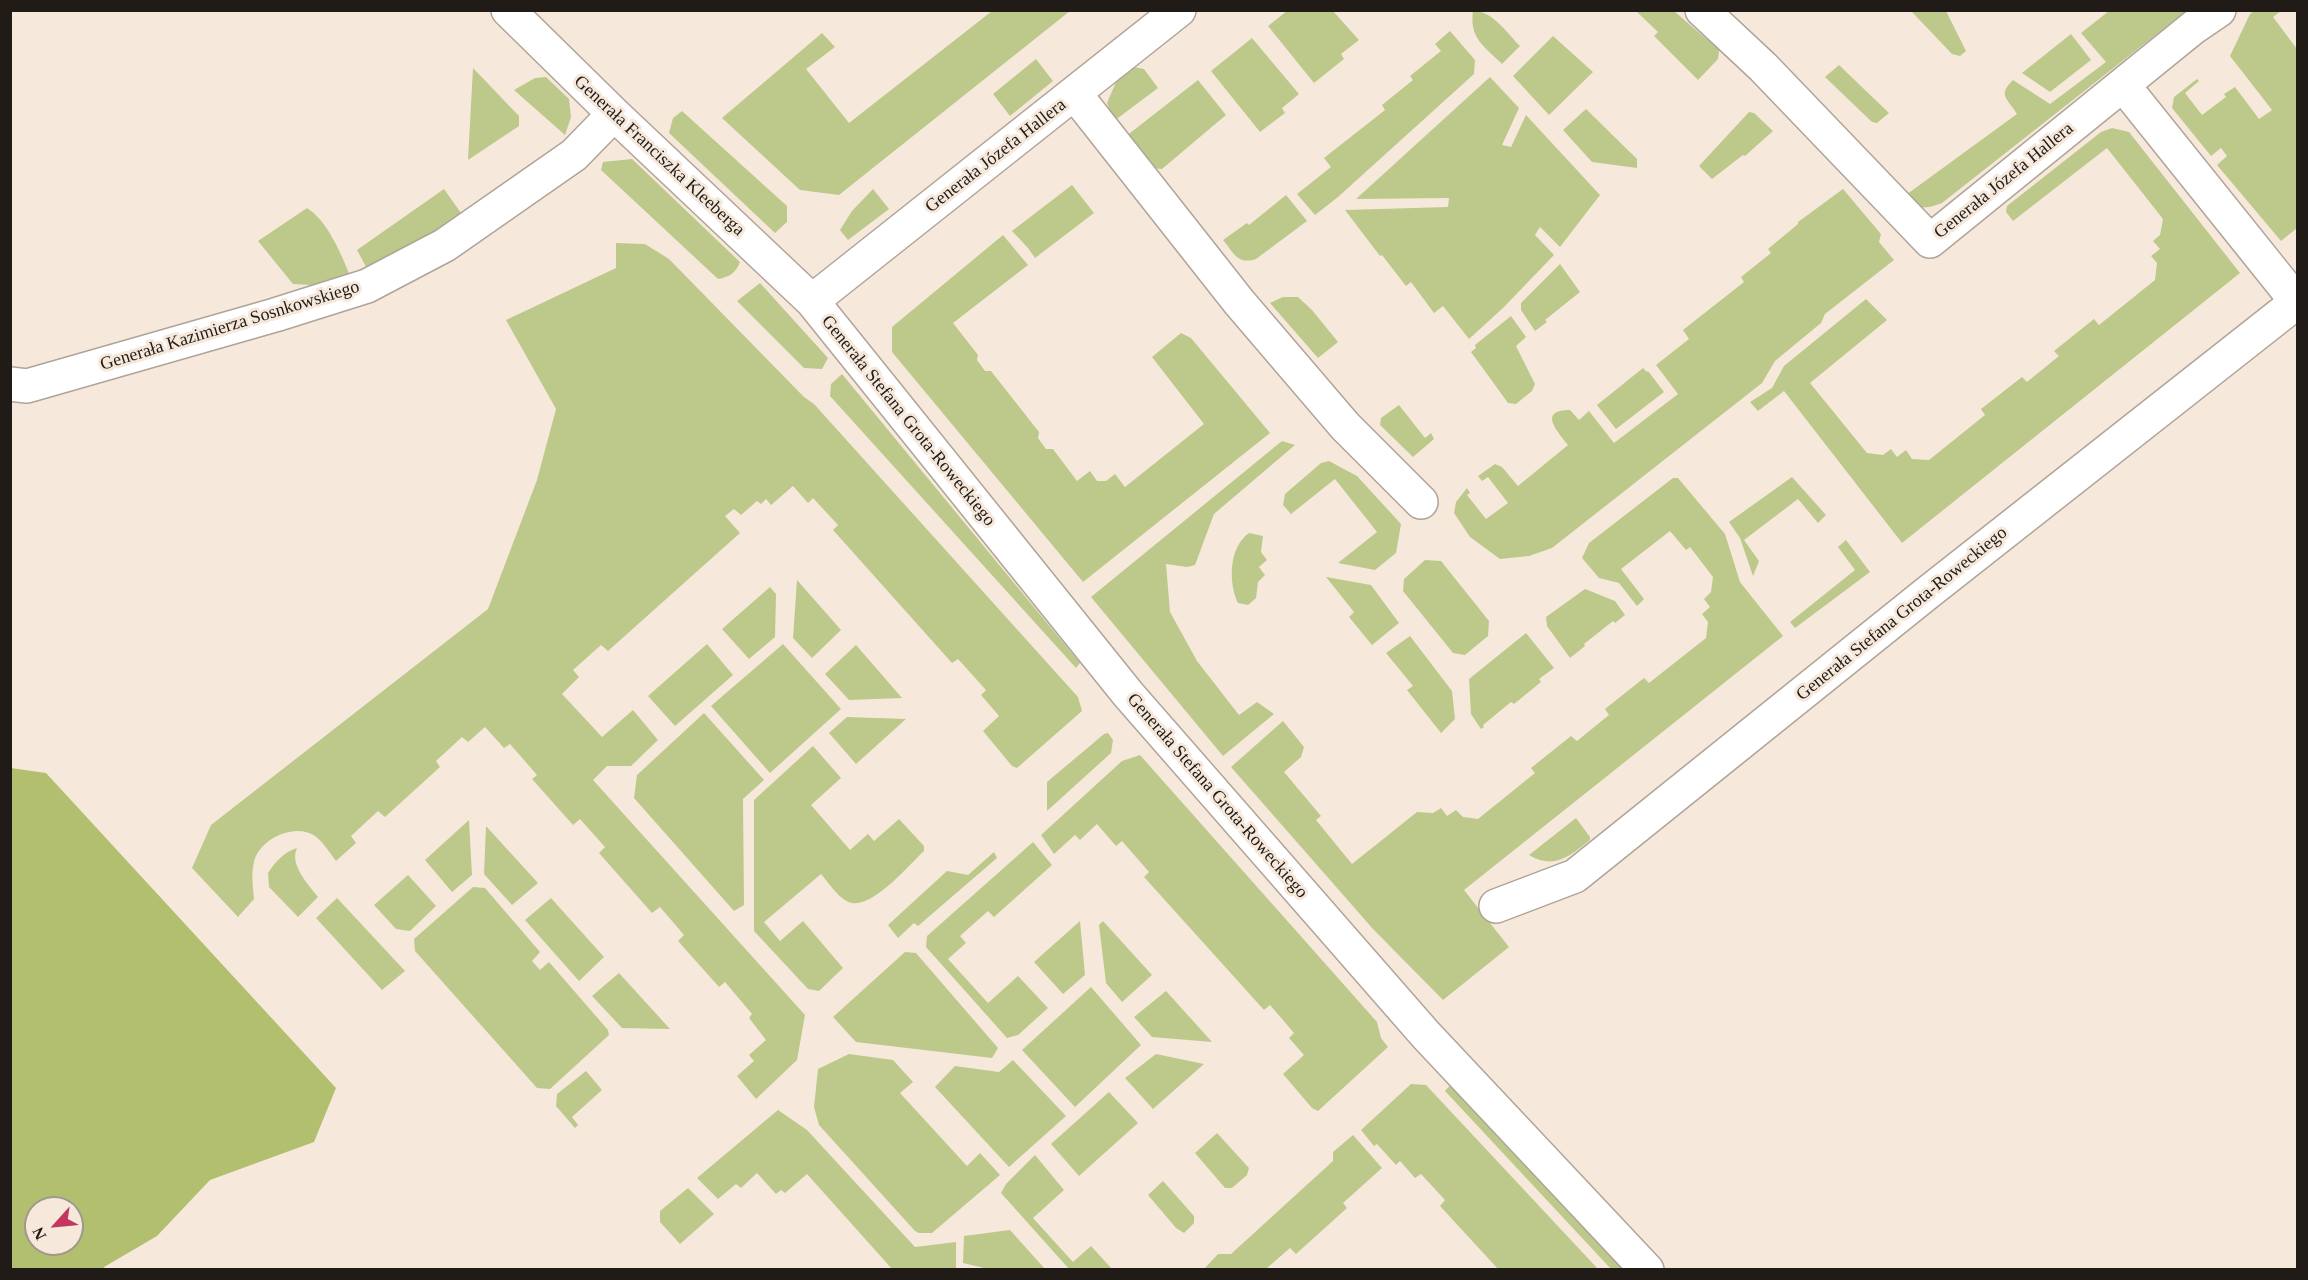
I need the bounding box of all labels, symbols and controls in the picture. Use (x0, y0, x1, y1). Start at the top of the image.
street label: Generała Franciszka Kleeberga (569, 71, 749, 241)
street label: Generała Józefa Hallera (921, 94, 1071, 218)
street label: Generała Józefa Hallera (1930, 118, 2078, 244)
street label: Generała Kazimierza Sosnkowskiego (98, 276, 362, 376)
street label: Generała Stefana Grota-Roweckiego (816, 311, 1000, 531)
street label: Generała Stefana Grota-Roweckiego (1792, 522, 2012, 706)
street label: Generała Stefana Grota-Roweckiego (1122, 689, 1312, 903)
north arrow (24, 1196, 84, 1256)
text: N (29, 1224, 49, 1243)

